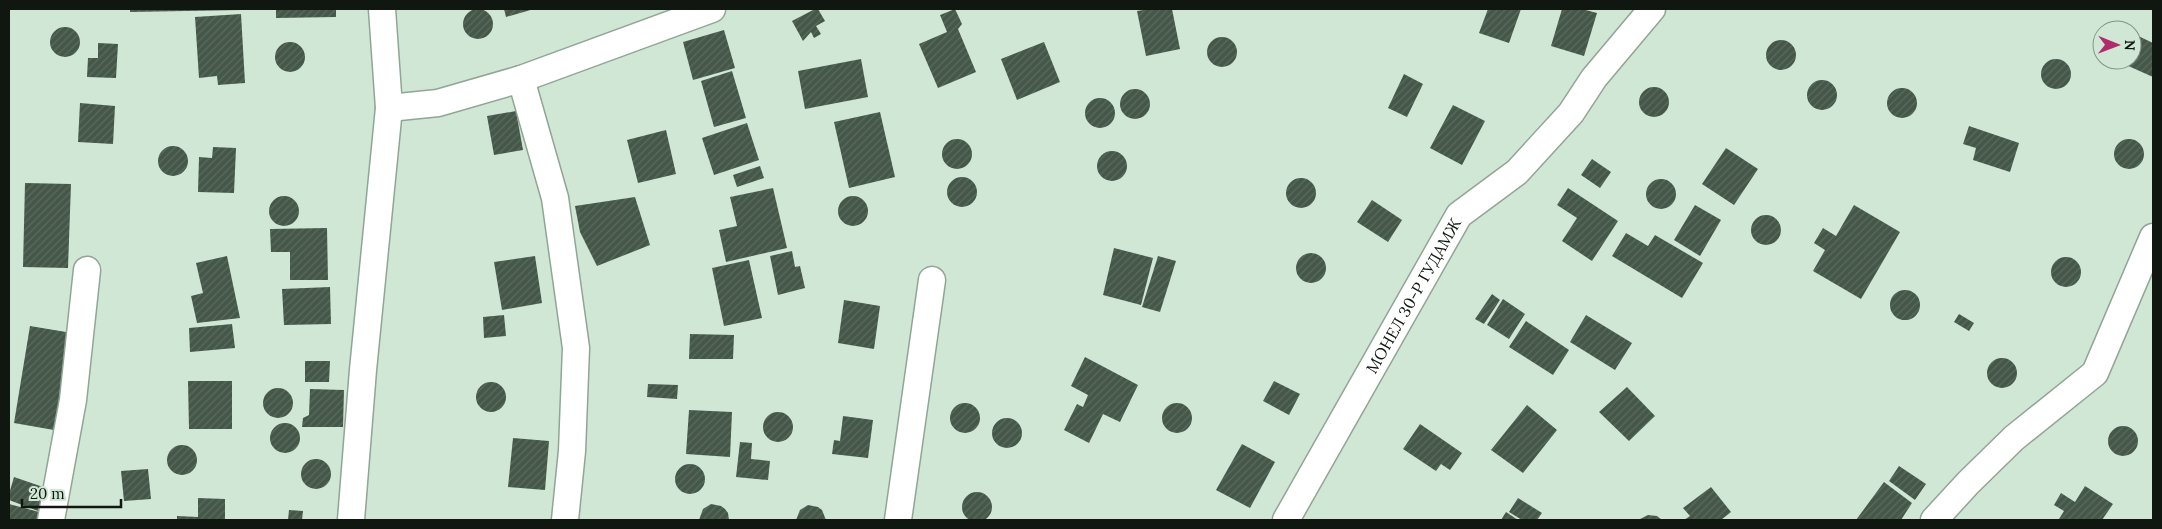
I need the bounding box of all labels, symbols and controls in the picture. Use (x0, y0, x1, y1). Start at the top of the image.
north arrow (2092, 20, 2142, 70)
text: N (2121, 40, 2139, 51)
street label: МОНЕЛ 30-Р ГУДАМЖ (1361, 214, 1466, 377)
scale bar (22, 476, 121, 508)
text: 20 m (30, 484, 65, 503)

